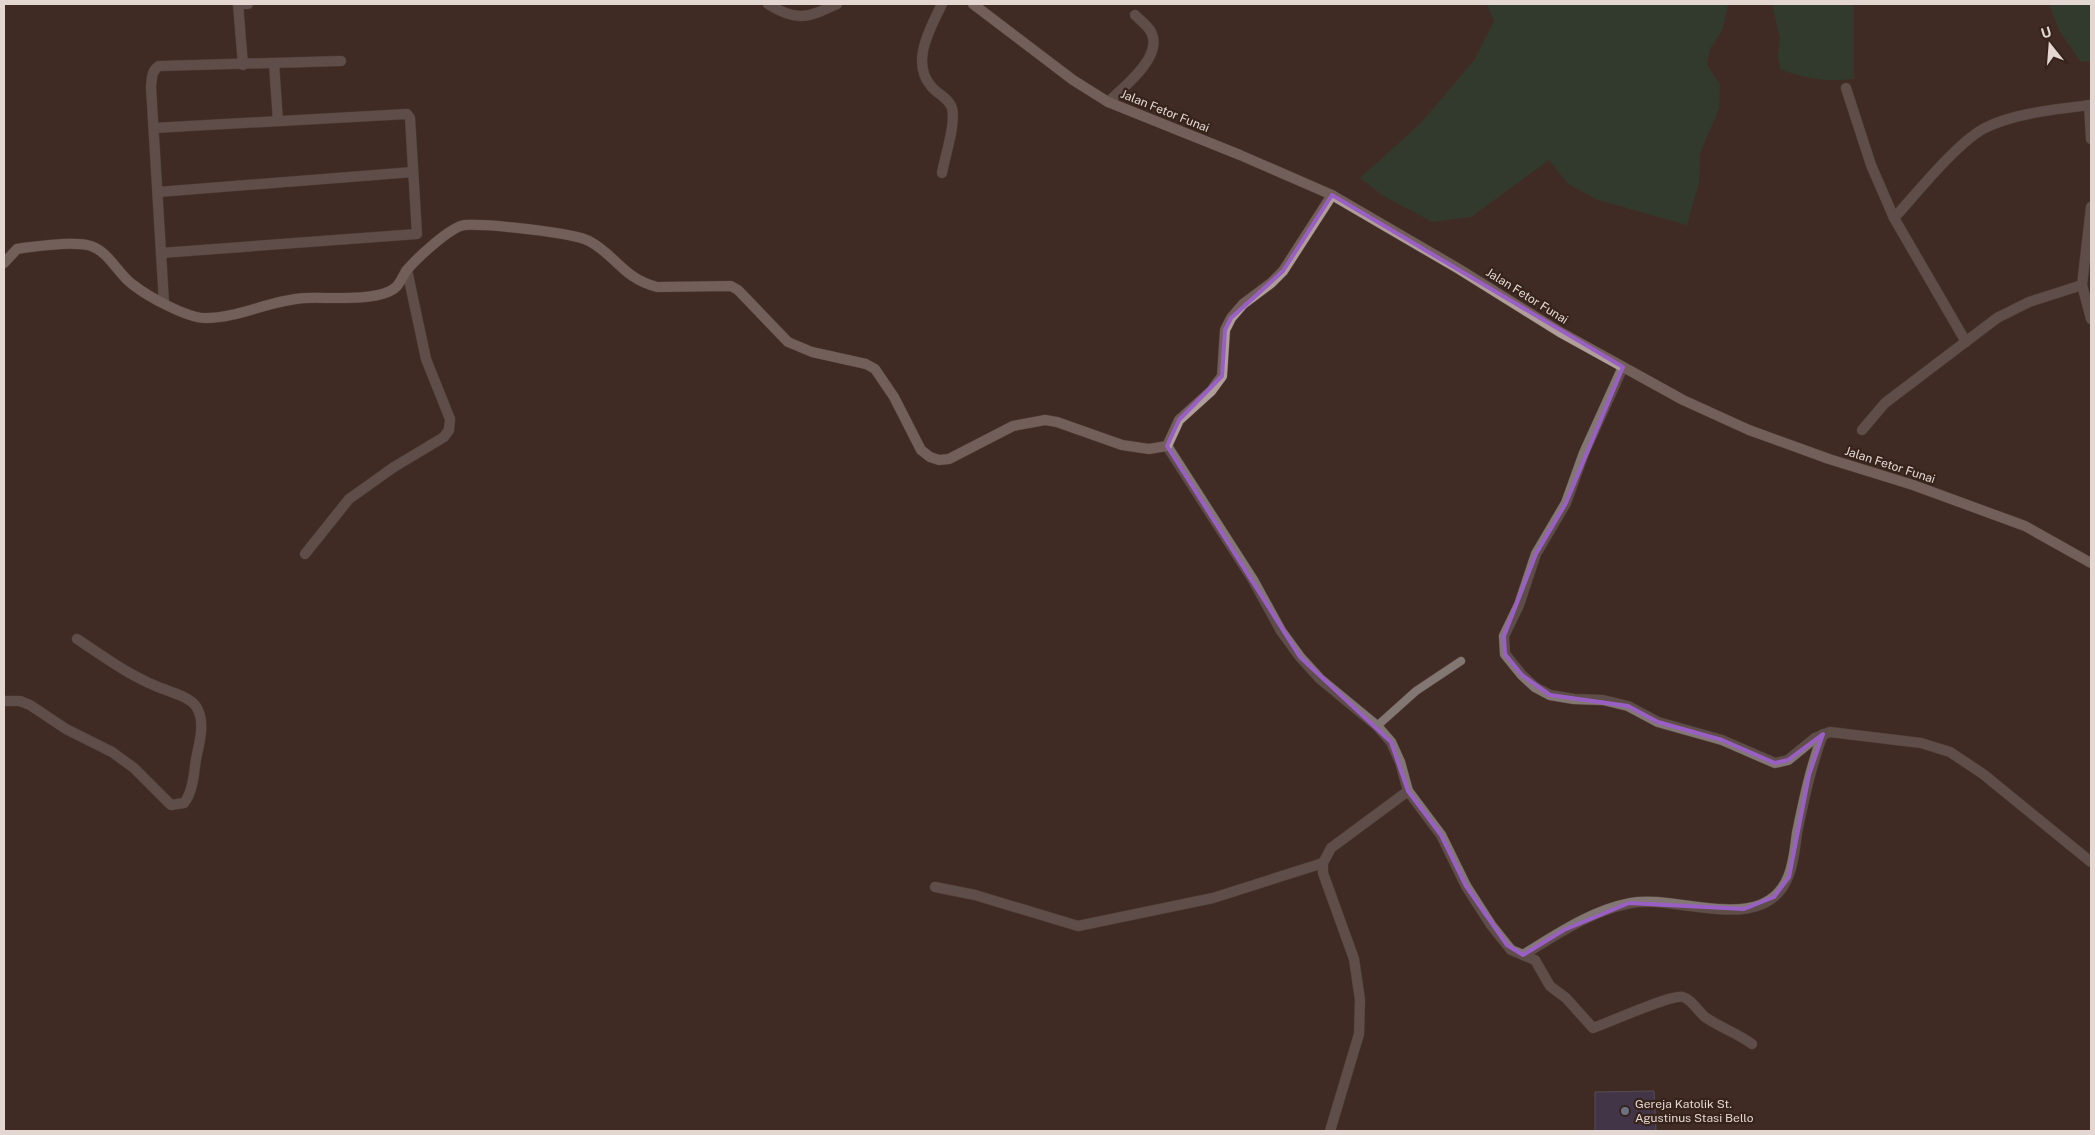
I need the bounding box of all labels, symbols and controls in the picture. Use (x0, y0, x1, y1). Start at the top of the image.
north arrow (2025, 20, 2075, 70)
text: U (2039, 23, 2053, 42)
street label: Jalan Fetor Funai (1119, 87, 1211, 135)
street label: Jalan Fetor Funai (1483, 265, 1571, 327)
street label: Jalan Fetor Funai (1843, 444, 1937, 486)
place label: Gereja Katolik St. Agustinus Stasi Bello (1635, 1097, 1754, 1125)
marker: Gereja Katolik St. Agustinus Stasi Bello (1619, 1105, 1631, 1117)

